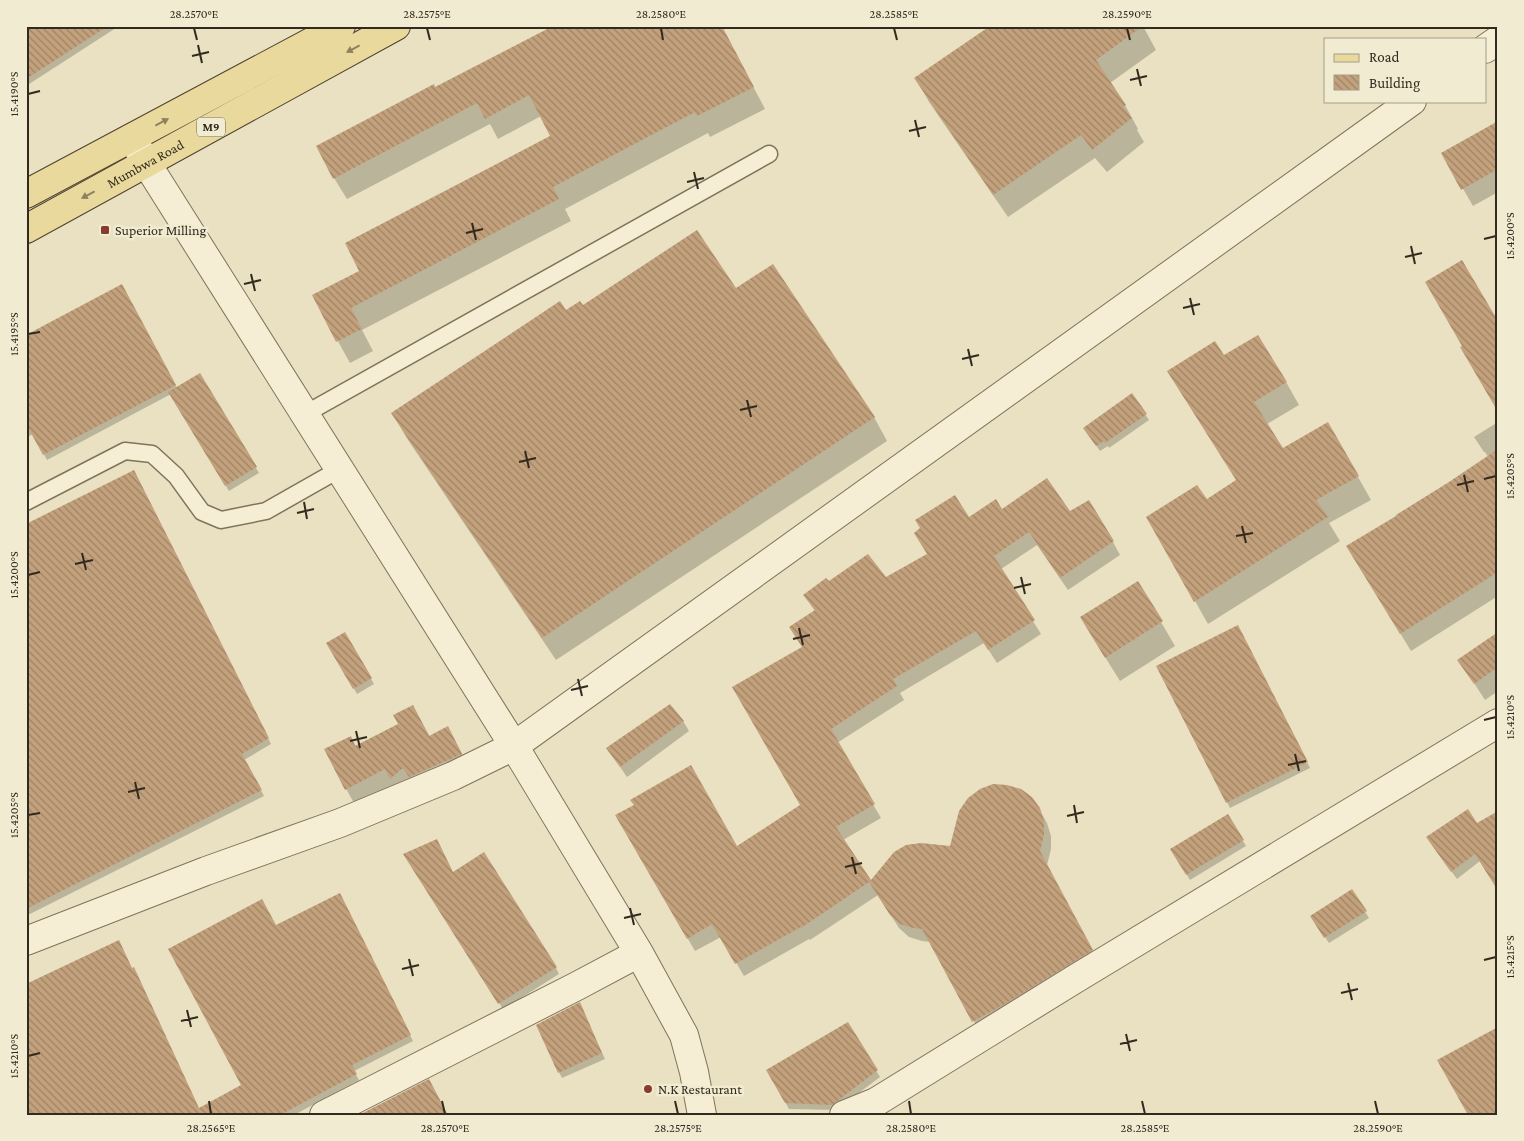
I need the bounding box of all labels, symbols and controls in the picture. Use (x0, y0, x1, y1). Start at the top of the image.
text: 28.2570°E (170, 7, 219, 21)
text: 28.2575°E (403, 7, 451, 21)
text: 28.2580°E (636, 7, 687, 21)
text: 28.2585°E (870, 7, 919, 21)
text: 28.2590°E (1102, 7, 1152, 21)
legend (1324, 38, 1486, 102)
one-way arrow (347, 45, 360, 54)
text: Road (1369, 49, 1400, 65)
text: 15.4190°S (7, 71, 21, 116)
text: Building (1369, 75, 1420, 92)
one-way arrow (155, 118, 169, 126)
road number: M9 (197, 118, 225, 136)
street label: Mumbwa Road (104, 136, 187, 191)
one-way arrow (81, 191, 96, 199)
text: 15.4200°S (1503, 212, 1517, 260)
place label: Superior Milling (115, 222, 206, 238)
marker: Superior Milling (99, 224, 111, 236)
text: 15.4195°S (7, 312, 21, 356)
text: 15.4205°S (1503, 453, 1517, 499)
text: 15.4200°S (7, 551, 21, 599)
text: 15.4210°S (1503, 694, 1517, 739)
text: 15.4205°S (7, 792, 21, 838)
text: 15.4215°S (1503, 935, 1517, 979)
text: 15.4210°S (7, 1033, 21, 1078)
place label: N.K Restaurant (658, 1081, 742, 1097)
marker: N.K Restaurant (642, 1083, 654, 1095)
text: 28.2565°E (187, 1121, 236, 1135)
text: 28.2570°E (421, 1121, 470, 1135)
text: 28.2575°E (654, 1121, 702, 1135)
text: 28.2580°E (886, 1121, 937, 1135)
text: 28.2585°E (1121, 1121, 1170, 1135)
text: 28.2590°E (1353, 1121, 1403, 1135)

